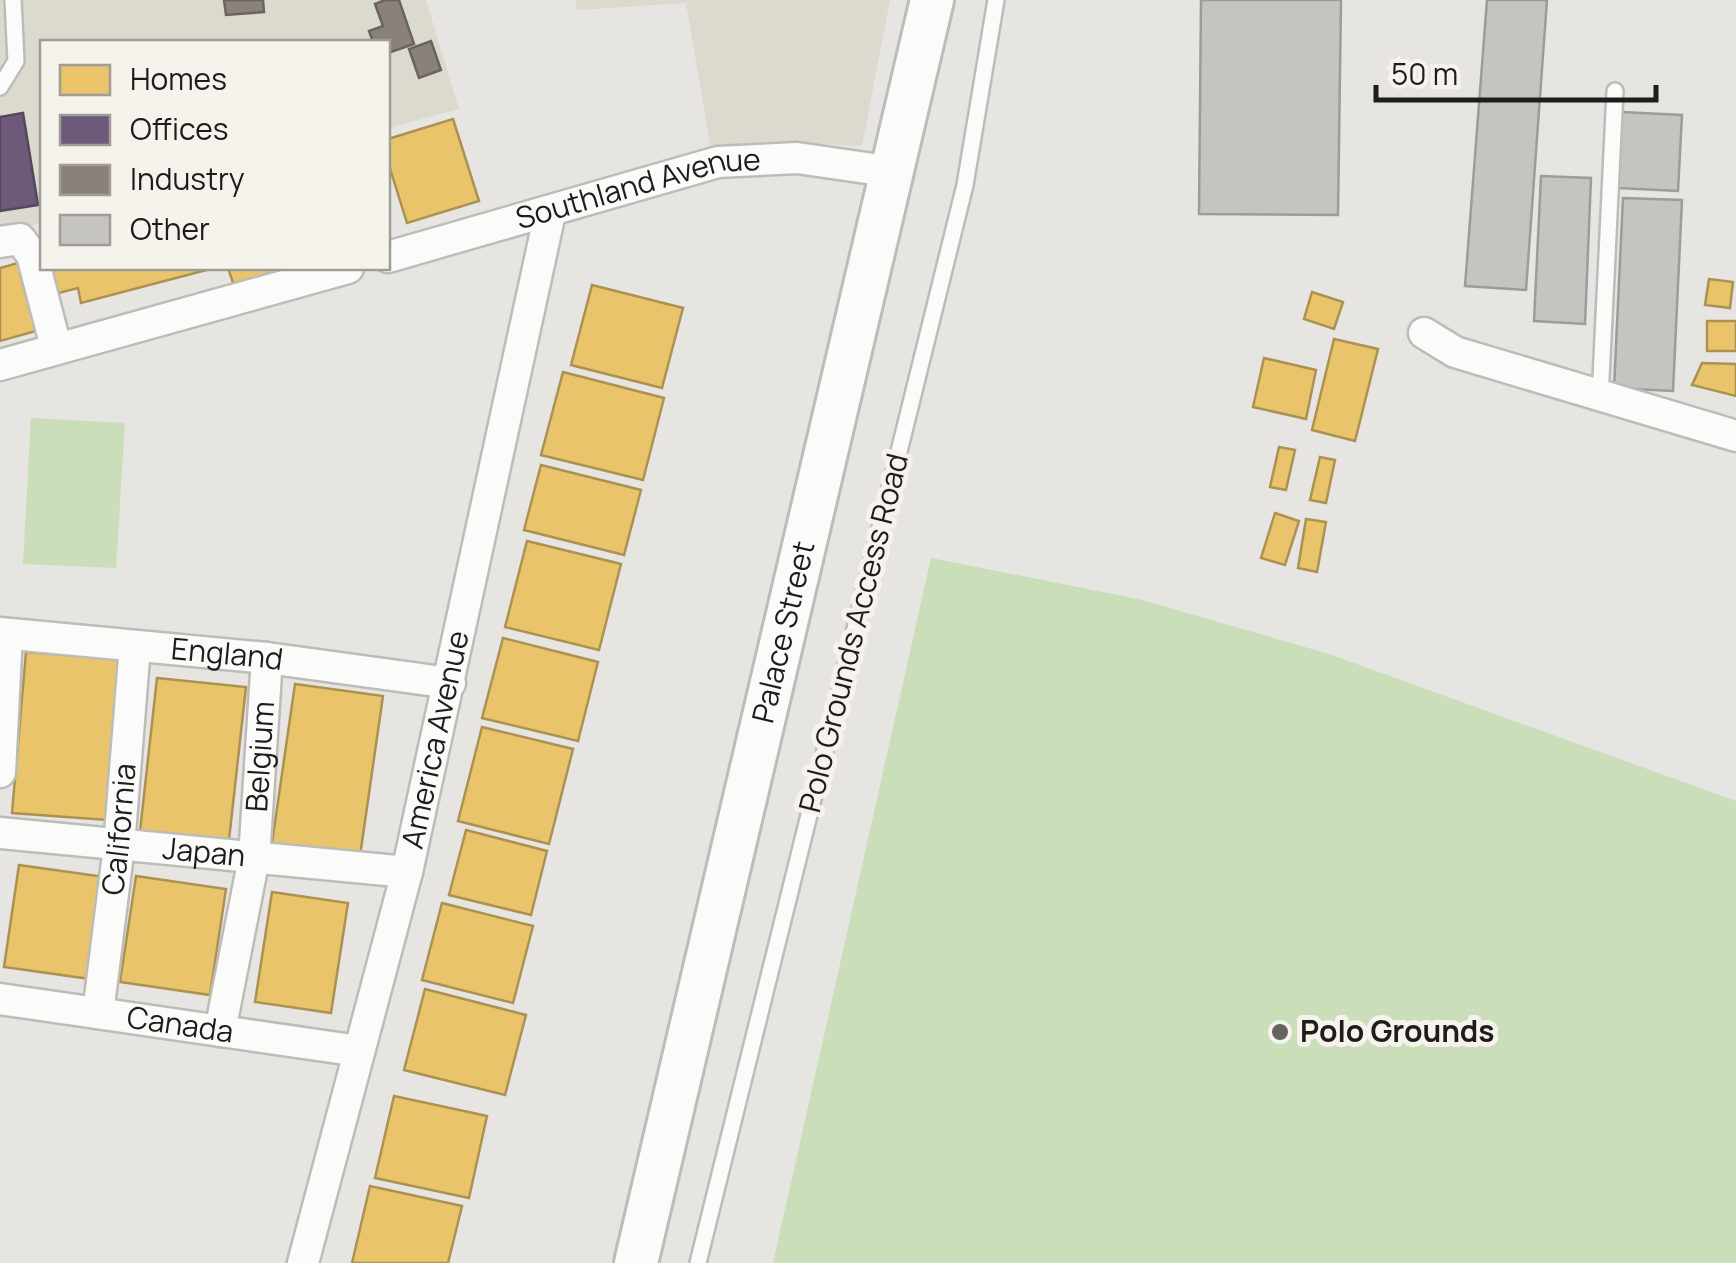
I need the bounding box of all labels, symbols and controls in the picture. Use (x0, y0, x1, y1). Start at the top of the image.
legend (40, 40, 390, 270)
scale bar (1376, 40, 1656, 102)
text: 50 m (1391, 53, 1458, 94)
text: Homes (130, 58, 227, 99)
text: Offices (130, 108, 228, 149)
street label: Southland Avenue (511, 138, 761, 238)
text: Industry (130, 158, 245, 199)
text: Other (130, 208, 210, 249)
street label: Polo Grounds Access Road (788, 449, 917, 816)
street label: Palace Street (741, 537, 824, 727)
street label: England (170, 627, 286, 679)
street label: America Avenue (391, 627, 478, 852)
street label: Belgium (235, 700, 283, 813)
street label: California (91, 762, 145, 897)
street label: Japan (161, 827, 247, 875)
street label: Canada (124, 996, 236, 1052)
place label: Polo Grounds (1300, 1010, 1495, 1051)
marker: Polo Grounds (1269, 1021, 1291, 1043)

